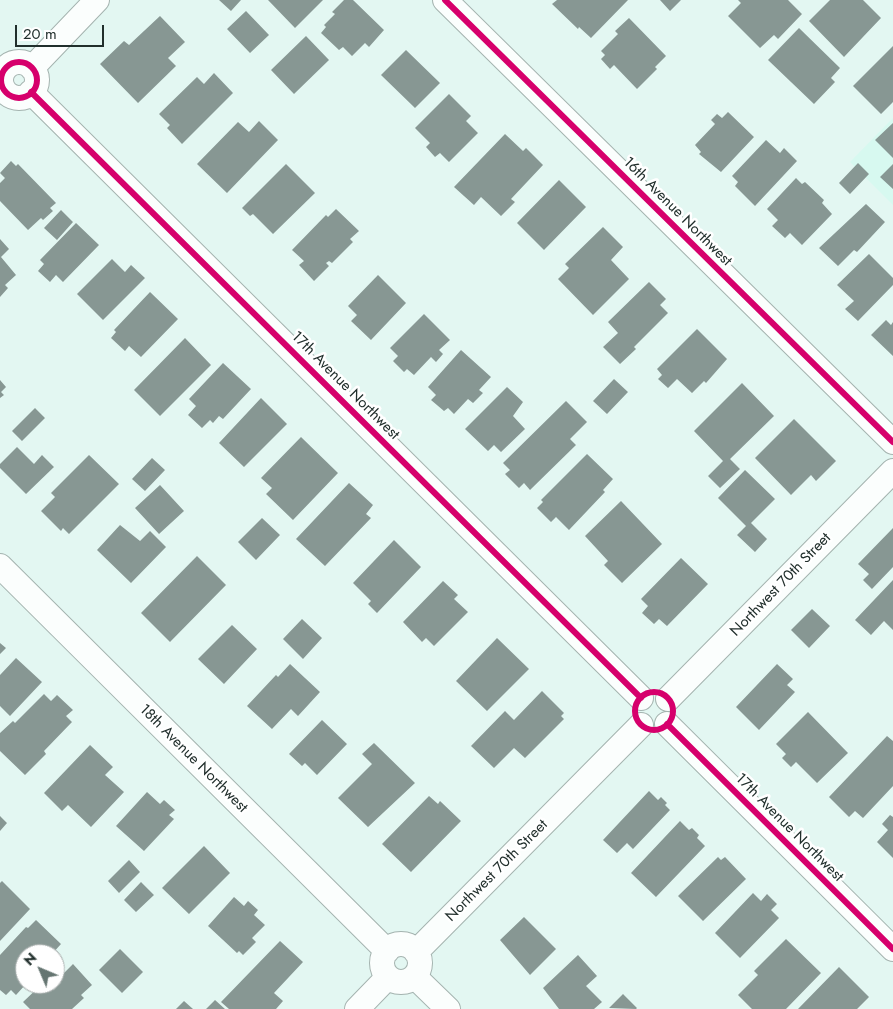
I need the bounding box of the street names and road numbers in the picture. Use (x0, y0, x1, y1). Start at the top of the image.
street label: 16th Avenue Northwest (619, 154, 735, 270)
street label: 17th Avenue Northwest (287, 328, 403, 444)
street label: Northwest 70th Street (727, 530, 835, 640)
street label: 18th Avenue Northwest (135, 701, 251, 817)
street label: 17th Avenue Northwest (731, 770, 847, 886)
street label: Northwest 70th Street (442, 816, 552, 926)

